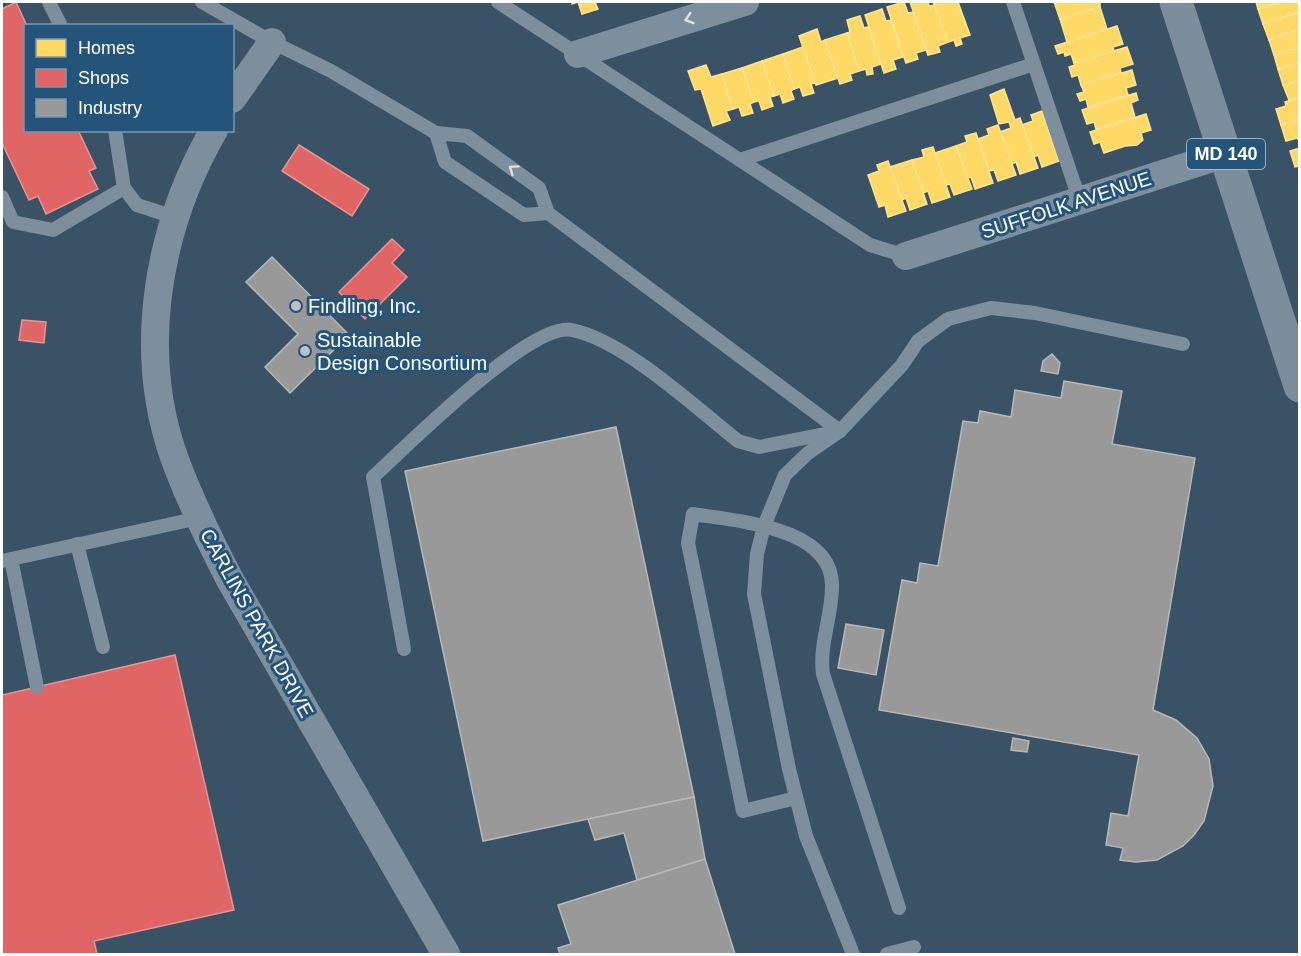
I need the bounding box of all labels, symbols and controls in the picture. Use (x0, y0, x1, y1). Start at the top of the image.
one-way arrow (684, 12, 695, 24)
legend (24, 24, 234, 132)
text: Homes (78, 38, 135, 58)
text: Shops (78, 68, 129, 88)
text: Industry (78, 98, 142, 118)
road number: MD 140 (1187, 139, 1265, 169)
one-way arrow (509, 165, 520, 176)
street label: SUFFOLK AVENUE (978, 167, 1154, 243)
place label: Findling, Inc. (308, 295, 421, 317)
marker: Findling, Inc. (289, 299, 303, 313)
place label: Sustainable Design Consortium (317, 329, 487, 374)
marker: Sustainable Design Consortium (298, 344, 312, 358)
street label: CARLINS PARK DRIVE (196, 525, 318, 721)

